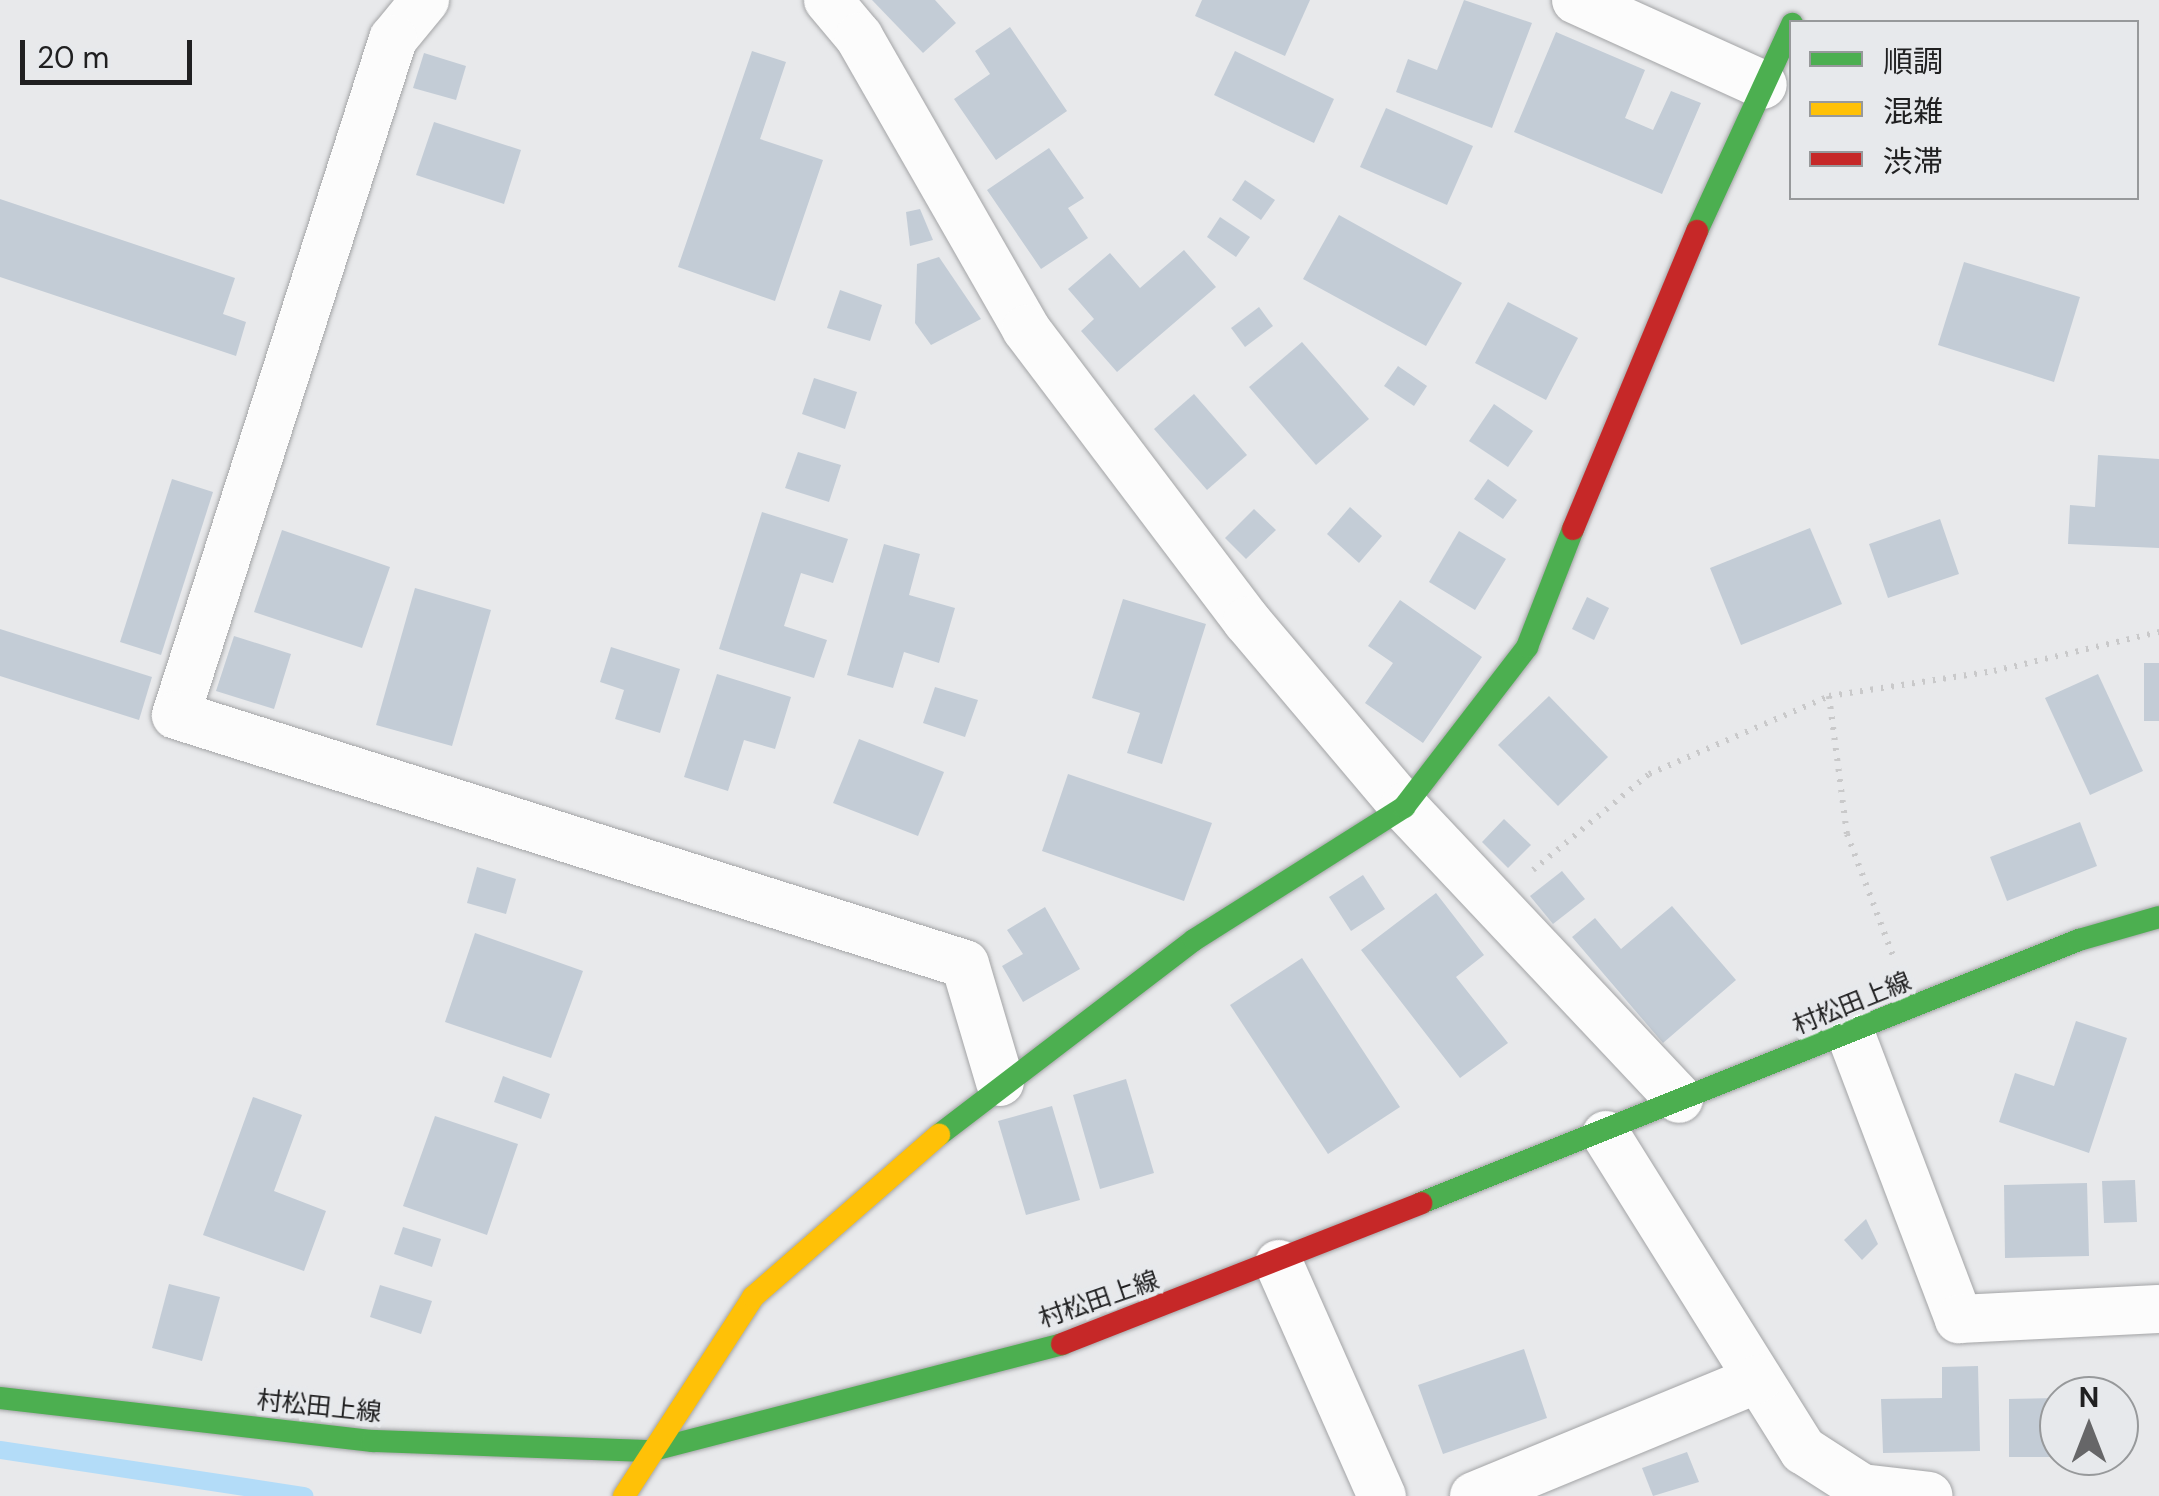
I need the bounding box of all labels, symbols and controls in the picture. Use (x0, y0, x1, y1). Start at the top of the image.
scale bar (25, 20, 198, 82)
legend (1789, 20, 2139, 200)
text: 20 m (37, 38, 109, 77)
text: 順調 (1883, 42, 1943, 81)
text: 混雑 (1883, 92, 1943, 131)
text: 渋滞 (1883, 142, 1943, 181)
street label: 村松田上線 (1788, 967, 1916, 1041)
street label: 村松田上線 (1035, 1265, 1163, 1335)
north arrow (2039, 1376, 2139, 1476)
text: N (2079, 1379, 2099, 1416)
street label: 村松田上線 (255, 1386, 383, 1428)

